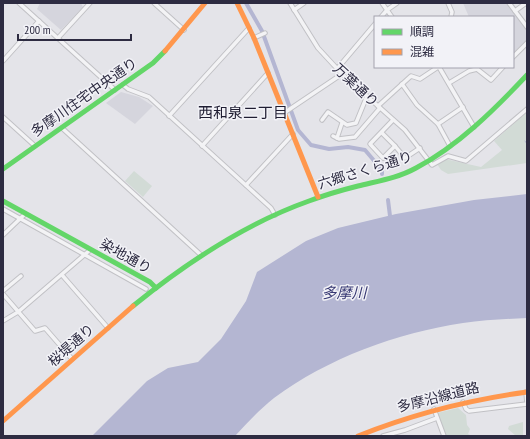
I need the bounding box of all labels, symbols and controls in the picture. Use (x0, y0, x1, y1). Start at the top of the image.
scale bar (18, 16, 131, 42)
legend (374, 16, 514, 68)
text: 200 m (24, 22, 51, 37)
text: 順調 (410, 24, 434, 39)
text: 混雑 (410, 44, 434, 59)
street label: 多摩川住宅中央通り (27, 53, 141, 141)
street label: 万葉通り (329, 59, 383, 111)
district label: 西和泉二丁目 (198, 103, 288, 122)
street label: 六郷さくら通り (316, 147, 414, 193)
street label: 染地通り (97, 235, 155, 277)
water label: 多摩川 (321, 283, 368, 302)
street label: 桜堤通り (44, 320, 98, 370)
street label: 多摩沿線道路 (395, 378, 481, 416)

